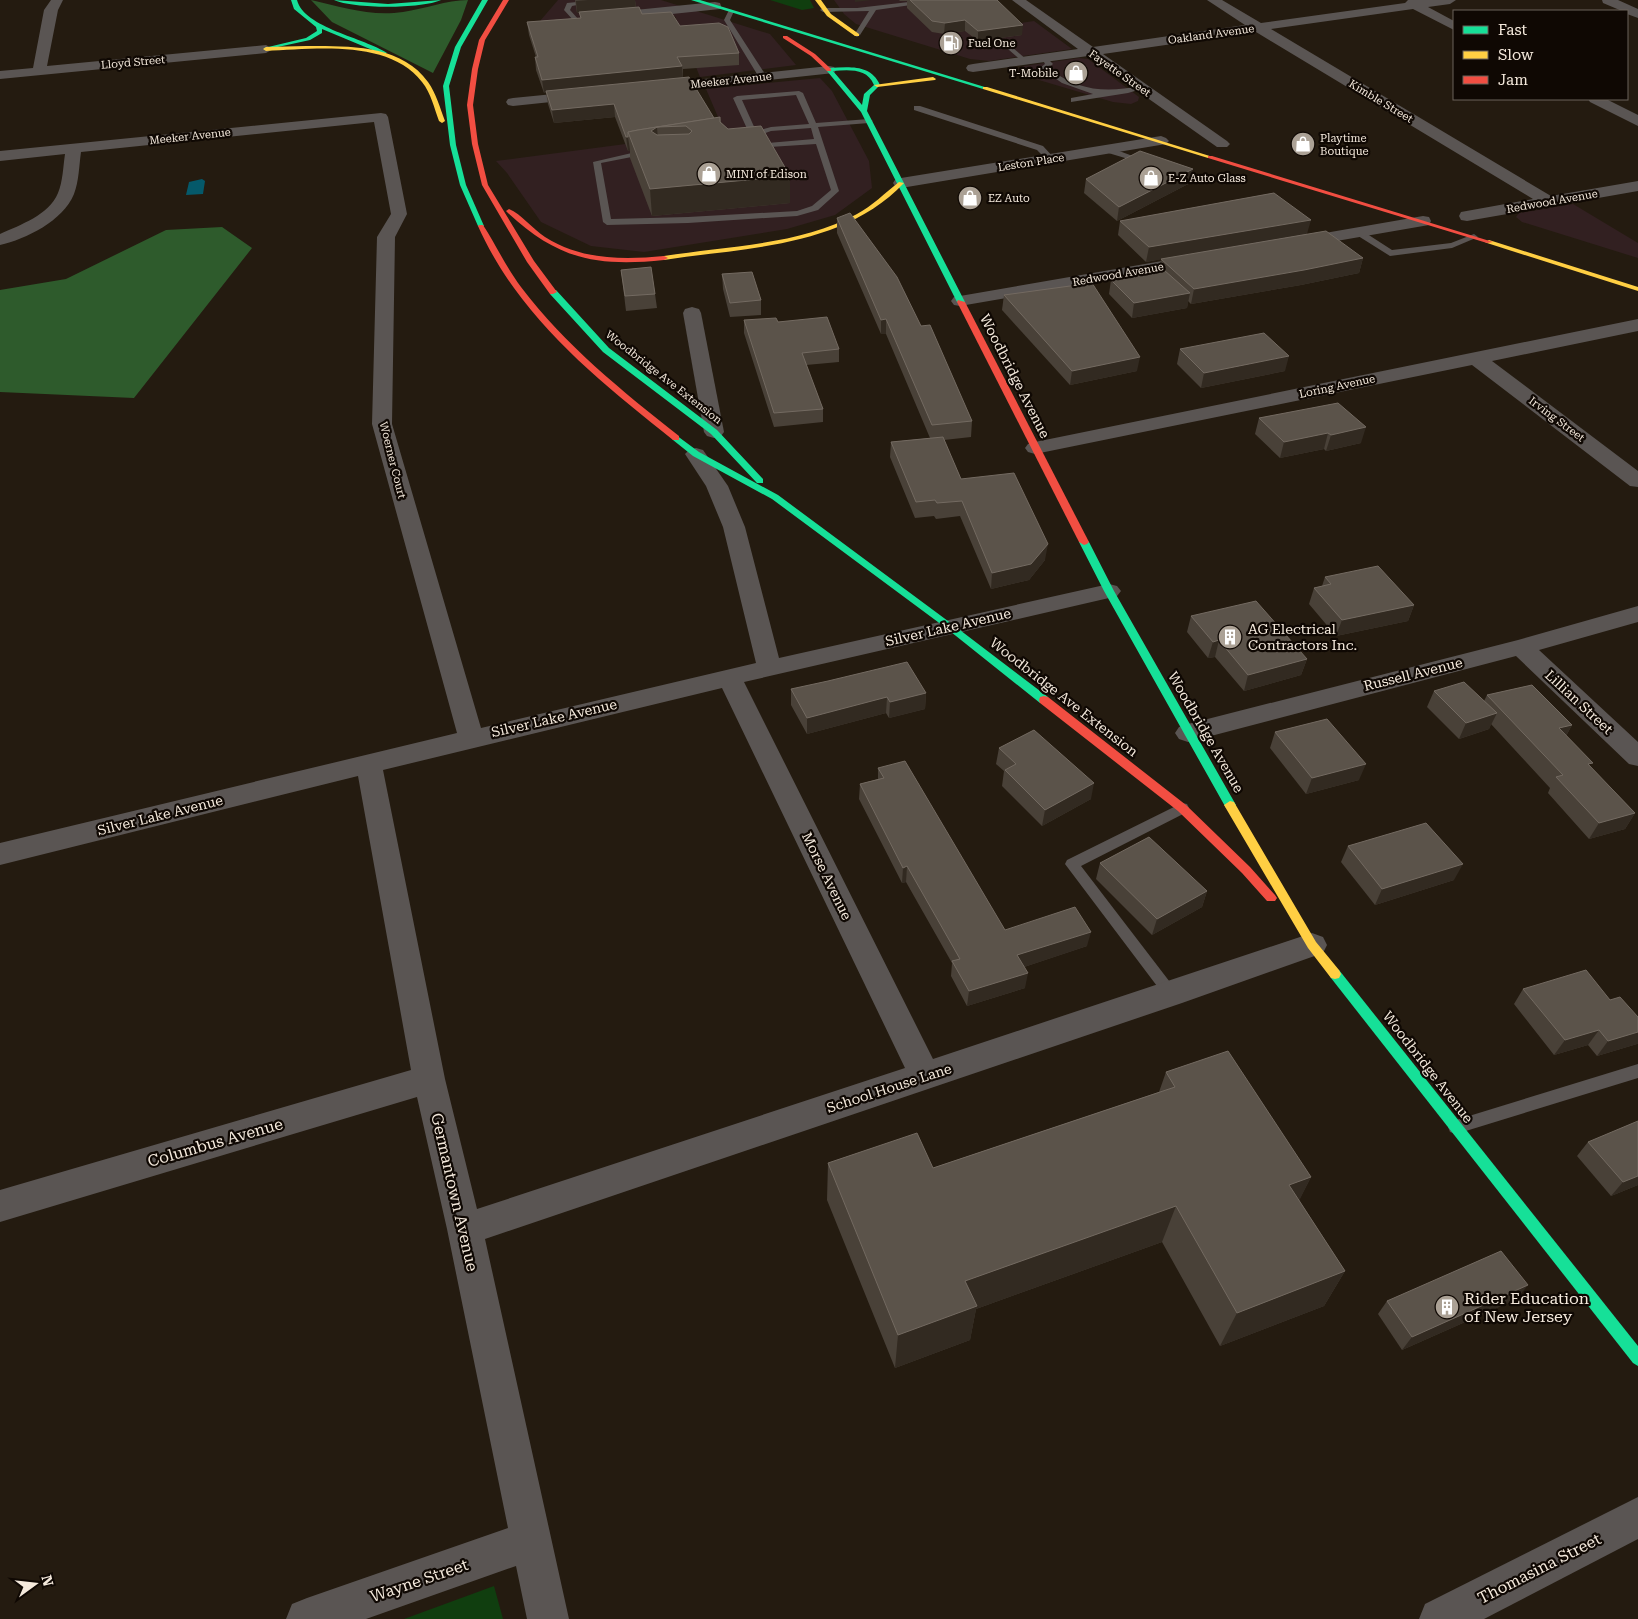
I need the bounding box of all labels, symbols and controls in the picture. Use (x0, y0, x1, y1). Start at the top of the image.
legend (1453, 10, 1628, 100)
text: Fast (1498, 21, 1528, 39)
street label: Oakland Avenue (1167, 22, 1255, 47)
fuel station icon: Fuel One (938, 30, 964, 56)
place label: Fuel One (968, 37, 1015, 50)
text: Slow (1498, 46, 1534, 64)
street label: Fayette Street (1086, 47, 1153, 100)
street label: Lloyd Street (100, 53, 166, 72)
shop icon: T-Mobile (1063, 60, 1089, 86)
place label: T-Mobile (1009, 67, 1058, 80)
street label: Meeker Avenue (690, 70, 772, 91)
text: Jam (1498, 71, 1528, 89)
street label: Kimble Street (1346, 77, 1415, 126)
street label: Meeker Avenue (149, 126, 231, 147)
shop icon: Playtime Boutique (1290, 131, 1316, 157)
place label: Playtime Boutique (1320, 132, 1369, 158)
street label: Leston Place (997, 151, 1065, 174)
shop icon: MINI of Edison (696, 161, 722, 187)
shop icon: E-Z Auto Glass (1138, 165, 1164, 191)
place label: MINI of Edison (726, 168, 807, 181)
place label: E-Z Auto Glass (1168, 172, 1246, 185)
shop icon: EZ Auto (957, 185, 983, 211)
street label: Redwood Avenue (1506, 187, 1599, 216)
place label: EZ Auto (988, 192, 1030, 205)
street label: Redwood Avenue (1072, 260, 1165, 289)
street label: Woodbridge Avenue (977, 311, 1053, 441)
street label: Woodbridge Ave Extension (603, 328, 724, 427)
street label: Loring Avenue (1298, 372, 1376, 401)
street label: Irving Street (1526, 394, 1587, 445)
street label: Woerner Court (377, 420, 408, 500)
street label: Silver Lake Avenue (884, 605, 1013, 649)
place label: AG Electrical Contractors Inc. (1248, 621, 1357, 653)
building icon: AG Electrical Contractors Inc. (1217, 624, 1243, 650)
street label: Woodbridge Ave Extension (987, 634, 1141, 760)
street label: Russell Avenue (1362, 654, 1464, 694)
street label: Lillian Street (1542, 667, 1616, 737)
street label: Woodbridge Avenue (1165, 669, 1247, 796)
street label: Silver Lake Avenue (490, 696, 619, 740)
street label: Silver Lake Avenue (96, 792, 225, 838)
street label: Morse Avenue (799, 830, 855, 923)
street label: Woodbridge Avenue (1380, 1008, 1477, 1126)
street label: School House Lane (824, 1060, 954, 1116)
street label: Germantown Avenue (427, 1111, 482, 1273)
street label: Columbus Avenue (145, 1114, 285, 1171)
place label: Rider Education of New Jersey (1464, 1289, 1589, 1326)
building icon: Rider Education of New Jersey (1434, 1294, 1460, 1320)
street label: Thomasina Street (1474, 1529, 1604, 1608)
street label: Wayne Street (368, 1555, 471, 1606)
north arrow (10, 1559, 60, 1609)
text: N (38, 1573, 57, 1588)

